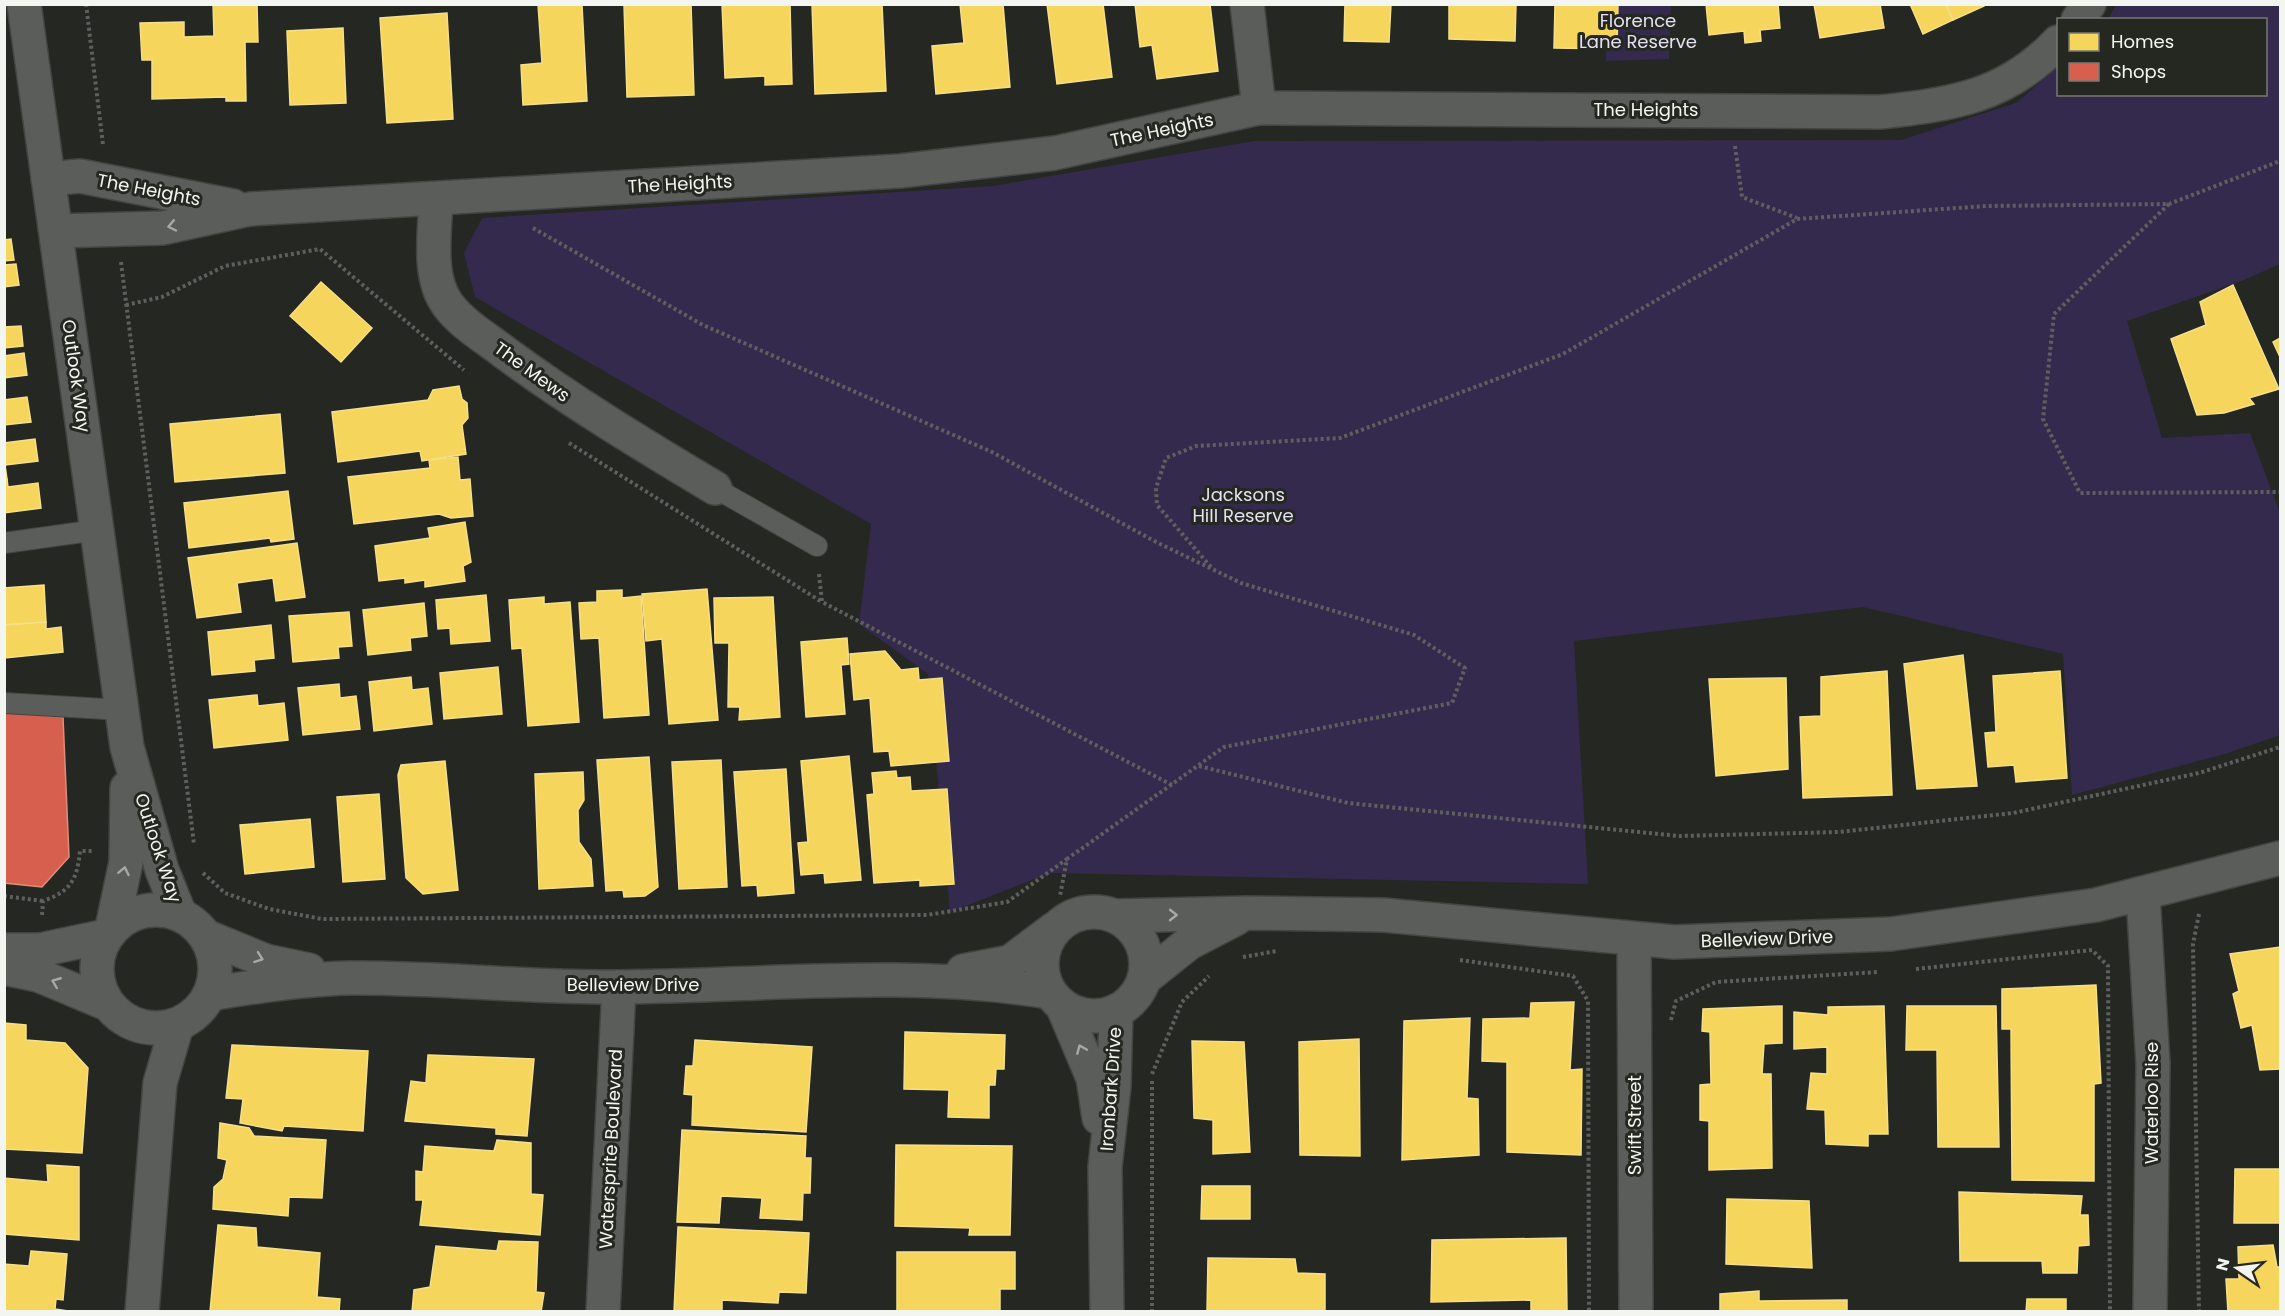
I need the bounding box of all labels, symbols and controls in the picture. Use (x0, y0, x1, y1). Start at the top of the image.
park label: Florence Lane Reserve (1579, 8, 1697, 54)
legend (2057, 18, 2267, 96)
text: Homes (2111, 29, 2174, 54)
text: Shops (2111, 59, 2166, 84)
street label: The Heights (1594, 97, 1698, 122)
street label: The Heights (1108, 106, 1216, 153)
street label: The Heights (95, 167, 203, 212)
street label: The Heights (627, 168, 733, 199)
one-way arrow (167, 219, 177, 232)
street label: Outlook Way (56, 318, 97, 434)
street label: The Mews (489, 336, 575, 408)
park label: Jacksons Hill Reserve (1192, 482, 1294, 528)
street label: Outlook Way (129, 790, 188, 906)
one-way arrow (117, 866, 130, 876)
one-way arrow (1169, 909, 1178, 921)
street label: Belleview Drive (1700, 924, 1834, 953)
one-way arrow (254, 951, 264, 964)
street label: Belleview Drive (567, 972, 699, 997)
one-way arrow (51, 977, 62, 989)
street label: Ironbark Drive (1094, 1026, 1127, 1152)
street label: Waterloo Rise (2139, 1042, 2164, 1164)
one-way arrow (1076, 1044, 1088, 1055)
street label: Watersprite Boulevard (593, 1048, 628, 1250)
street label: Swift Street (1622, 1075, 1647, 1175)
north arrow (2207, 1238, 2267, 1298)
text: N (2210, 1256, 2236, 1273)

